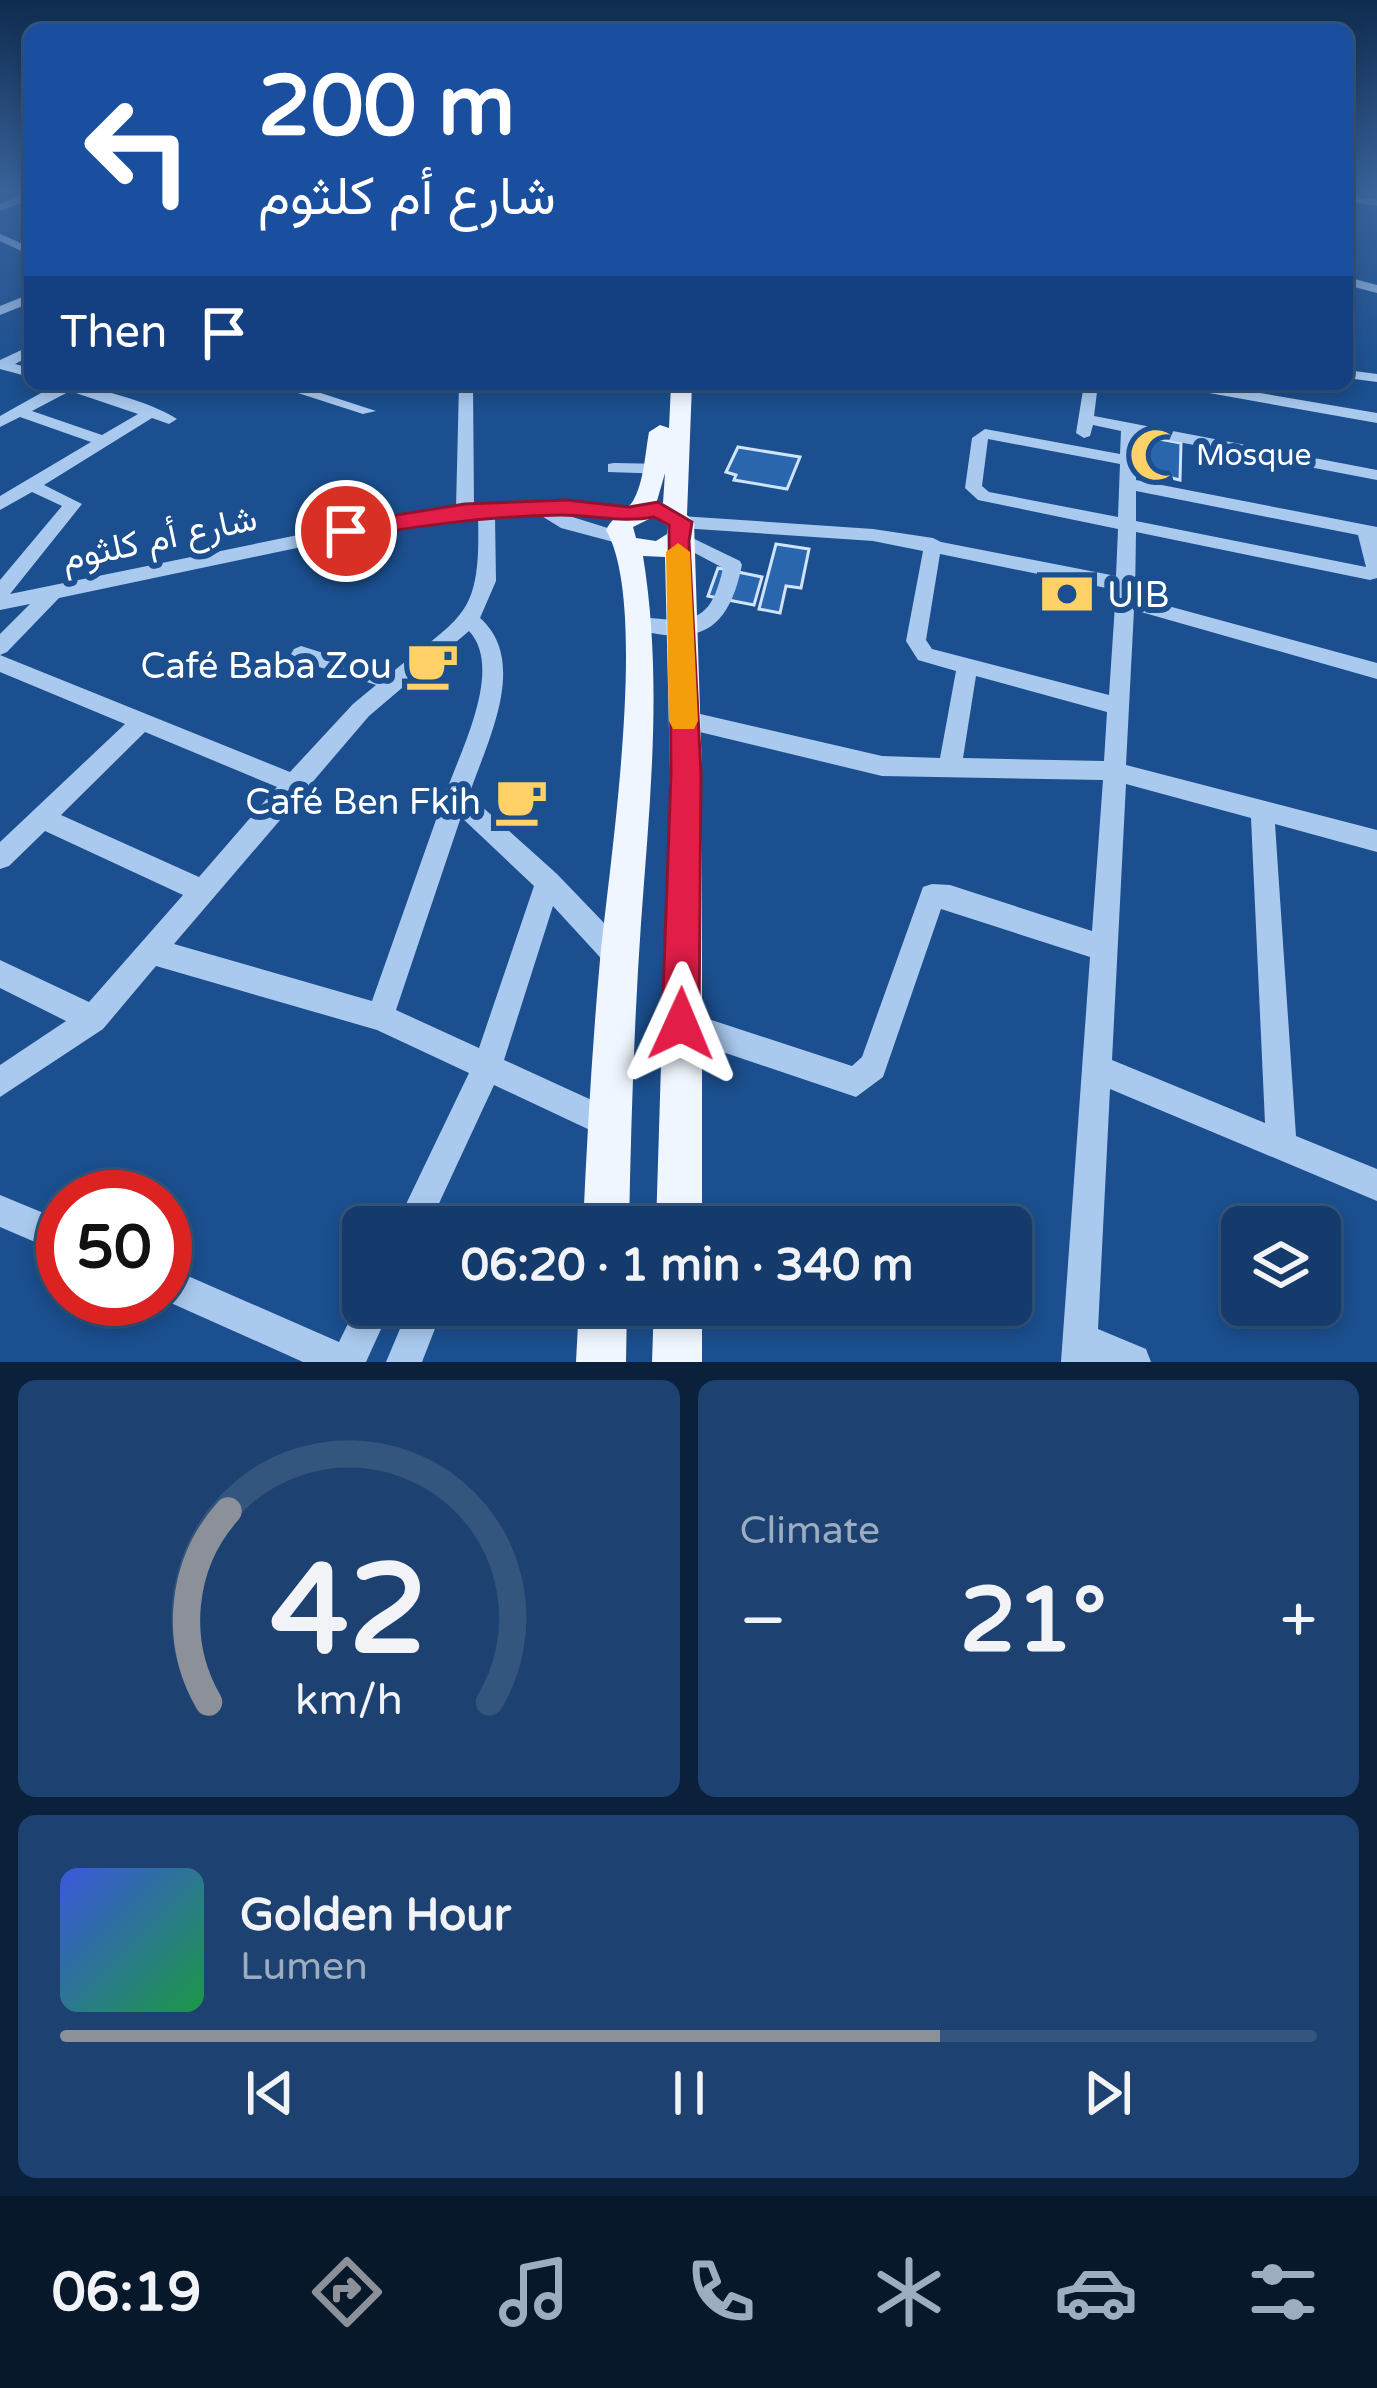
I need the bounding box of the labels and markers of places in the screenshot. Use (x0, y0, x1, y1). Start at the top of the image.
mosque icon: Mosque (1127, 426, 1185, 484)
place label: Mosque (1196, 437, 1311, 474)
pin (295, 480, 397, 582)
bank icon: UIB (1038, 565, 1096, 623)
place label: UIB (1107, 574, 1170, 617)
cafe icon: Café Baba Zou (403, 636, 461, 694)
place label: Café Baba Zou (141, 645, 392, 688)
cafe icon: Café Ben Fkih (492, 772, 550, 830)
place label: Café Ben Fkih (245, 781, 481, 824)

